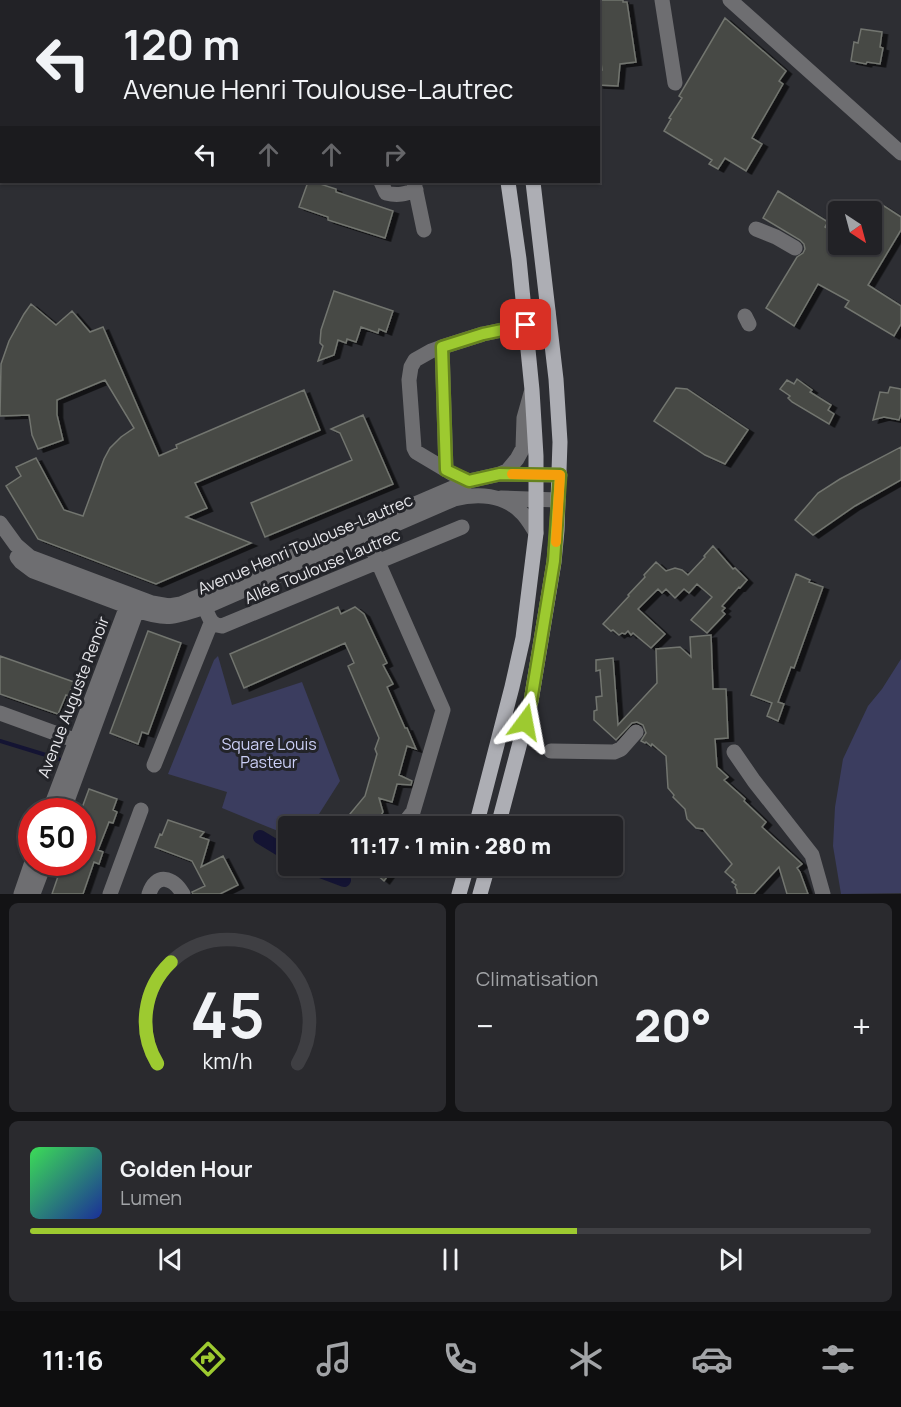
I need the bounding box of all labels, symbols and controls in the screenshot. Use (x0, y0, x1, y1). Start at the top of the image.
text: 120 m (123, 15, 240, 73)
icon: left (24, 24, 102, 102)
text: Avenue Henri Toulouse-Lautrec (123, 70, 514, 107)
icon: left (189, 138, 222, 171)
icon: ahead (252, 138, 285, 171)
icon: ahead (315, 138, 348, 171)
icon: right (378, 138, 411, 171)
north arrow (828, 201, 882, 255)
map controls (828, 201, 882, 255)
pin (500, 299, 551, 350)
icon: arrive (509, 308, 542, 341)
street label: Avenue Henri Toulouse-Lautrec (194, 489, 416, 599)
street label: Allée Toulouse Lautrec (241, 523, 403, 609)
street label: Avenue Auguste Renoir (32, 613, 114, 781)
position arrow (493, 690, 557, 754)
park label: Square Louis Pasteur (221, 733, 317, 773)
speed limit sign: 50 (18, 798, 96, 876)
text: 11:17 · 1 min · 280 m (350, 831, 551, 861)
text: Climatisation (476, 965, 598, 992)
text: 45 (190, 971, 265, 1057)
text: 20° (634, 994, 712, 1056)
text: − (476, 1003, 494, 1048)
text: + (852, 1003, 871, 1048)
text: km/h (203, 1047, 252, 1076)
text: Golden Hour (120, 1154, 253, 1184)
text: Lumen (120, 1184, 182, 1211)
icon: previous (154, 1243, 187, 1276)
icon: pause (434, 1243, 467, 1276)
icon: next (714, 1243, 747, 1276)
icon: directions (187, 1338, 229, 1380)
icon: music (313, 1338, 355, 1380)
icon: phone (439, 1338, 481, 1380)
icon: climate (565, 1338, 607, 1380)
icon: car (691, 1338, 733, 1380)
icon: filters (817, 1338, 859, 1380)
text: 11:16 (42, 1341, 103, 1378)

